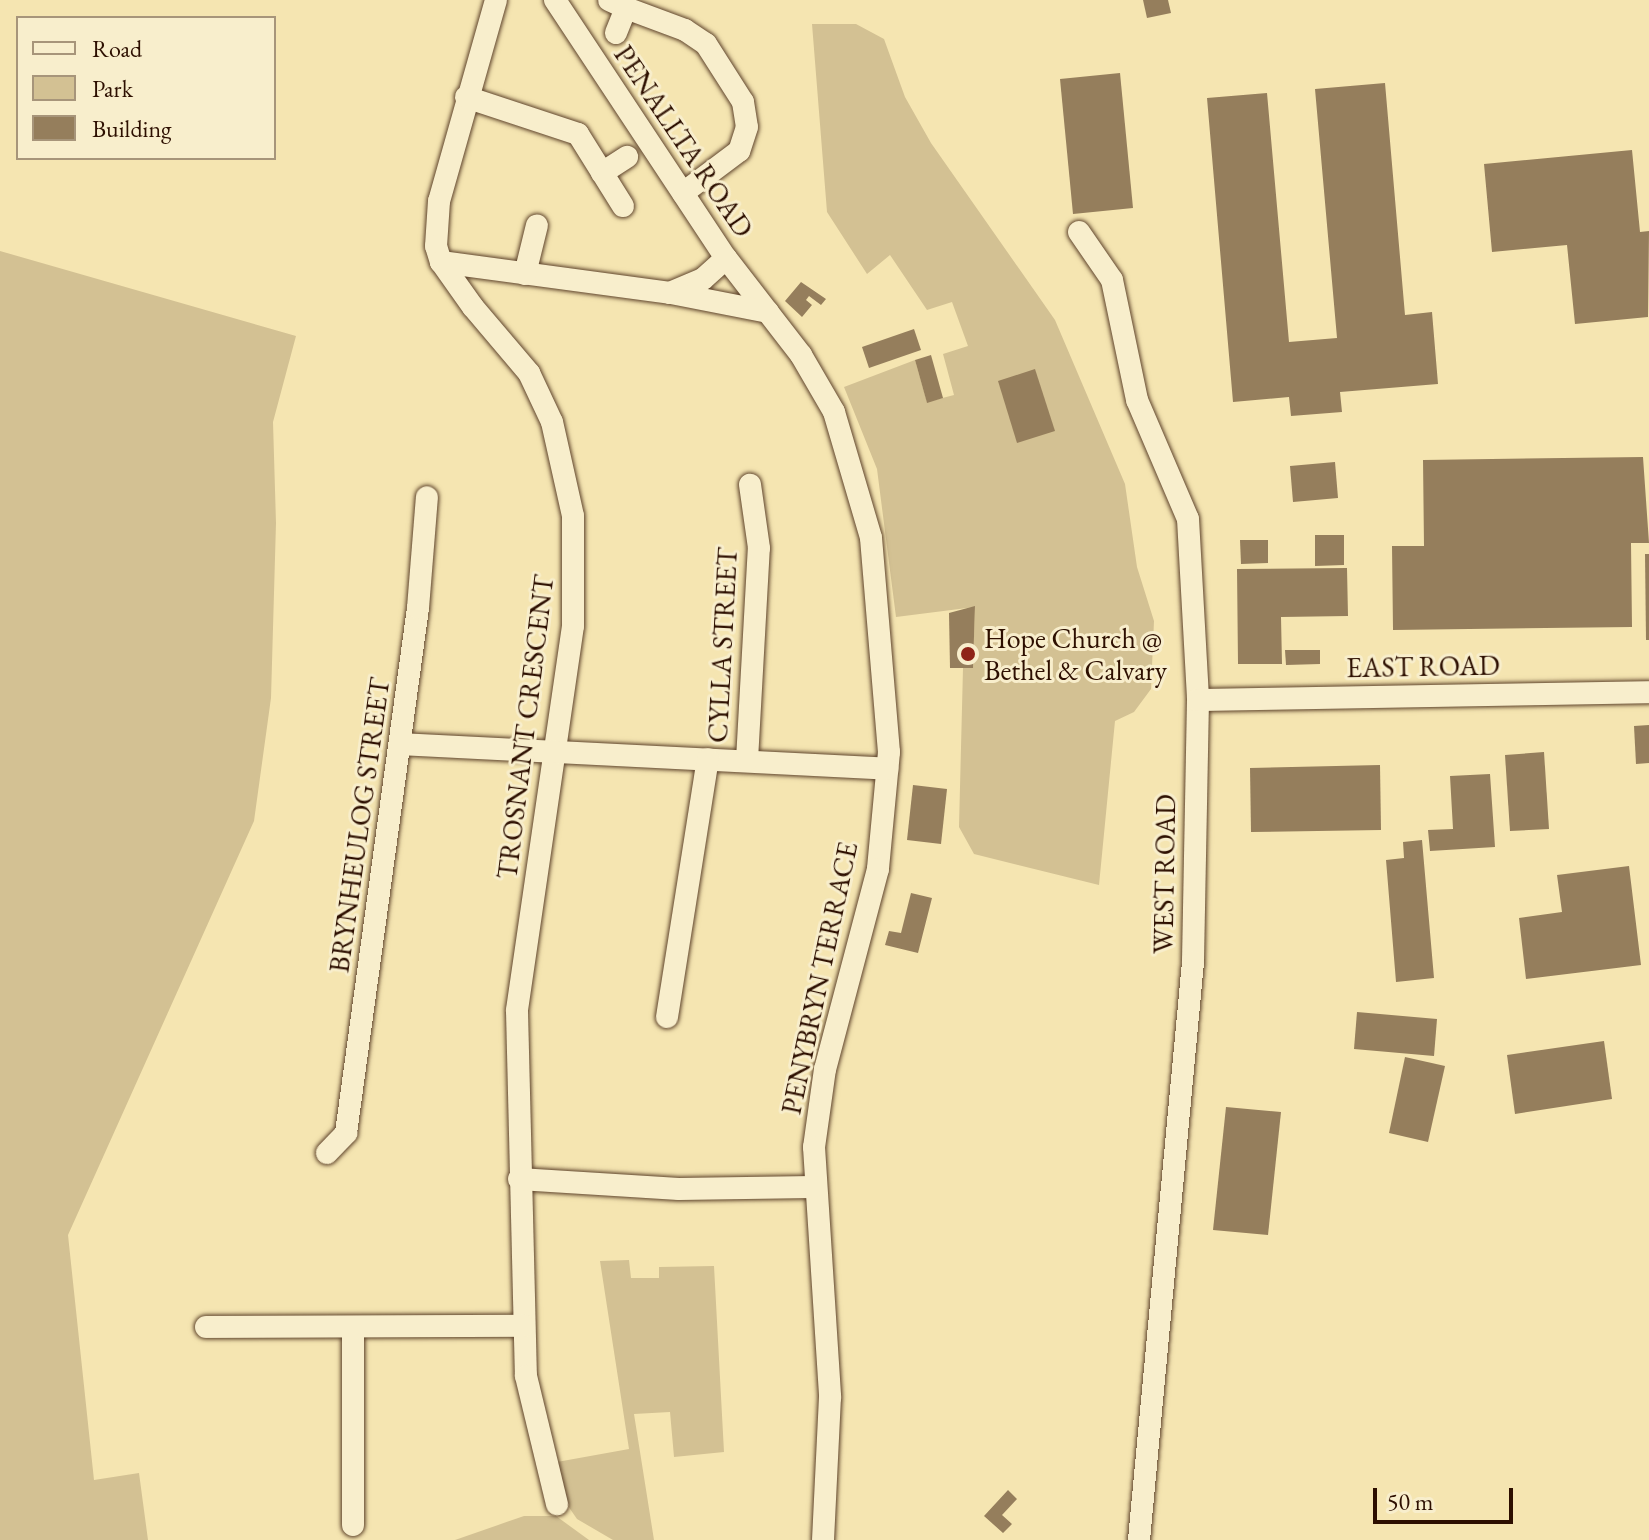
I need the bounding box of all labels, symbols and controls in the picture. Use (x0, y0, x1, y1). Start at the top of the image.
legend (16, 16, 276, 160)
text: Road (92, 33, 142, 64)
street label: PENALLTA ROAD (607, 39, 761, 243)
text: Park (92, 73, 133, 104)
text: Building (92, 113, 172, 144)
street label: CYLLA STREET (700, 546, 744, 744)
street label: TROSNANT CRESCENT (490, 573, 560, 881)
place label: Hope Church @ Bethel & Calvary (984, 621, 1167, 687)
marker: Hope Church @ Bethel & Calvary (959, 645, 977, 663)
street label: EAST ROAD (1346, 648, 1500, 684)
street label: BRYNHEULOG STREET (322, 675, 396, 975)
street label: WEST ROAD (1146, 794, 1182, 954)
street label: PENYBRYN TERRACE (774, 839, 864, 1117)
scale bar (1377, 1472, 1517, 1522)
text: 50 m (1387, 1486, 1434, 1517)

